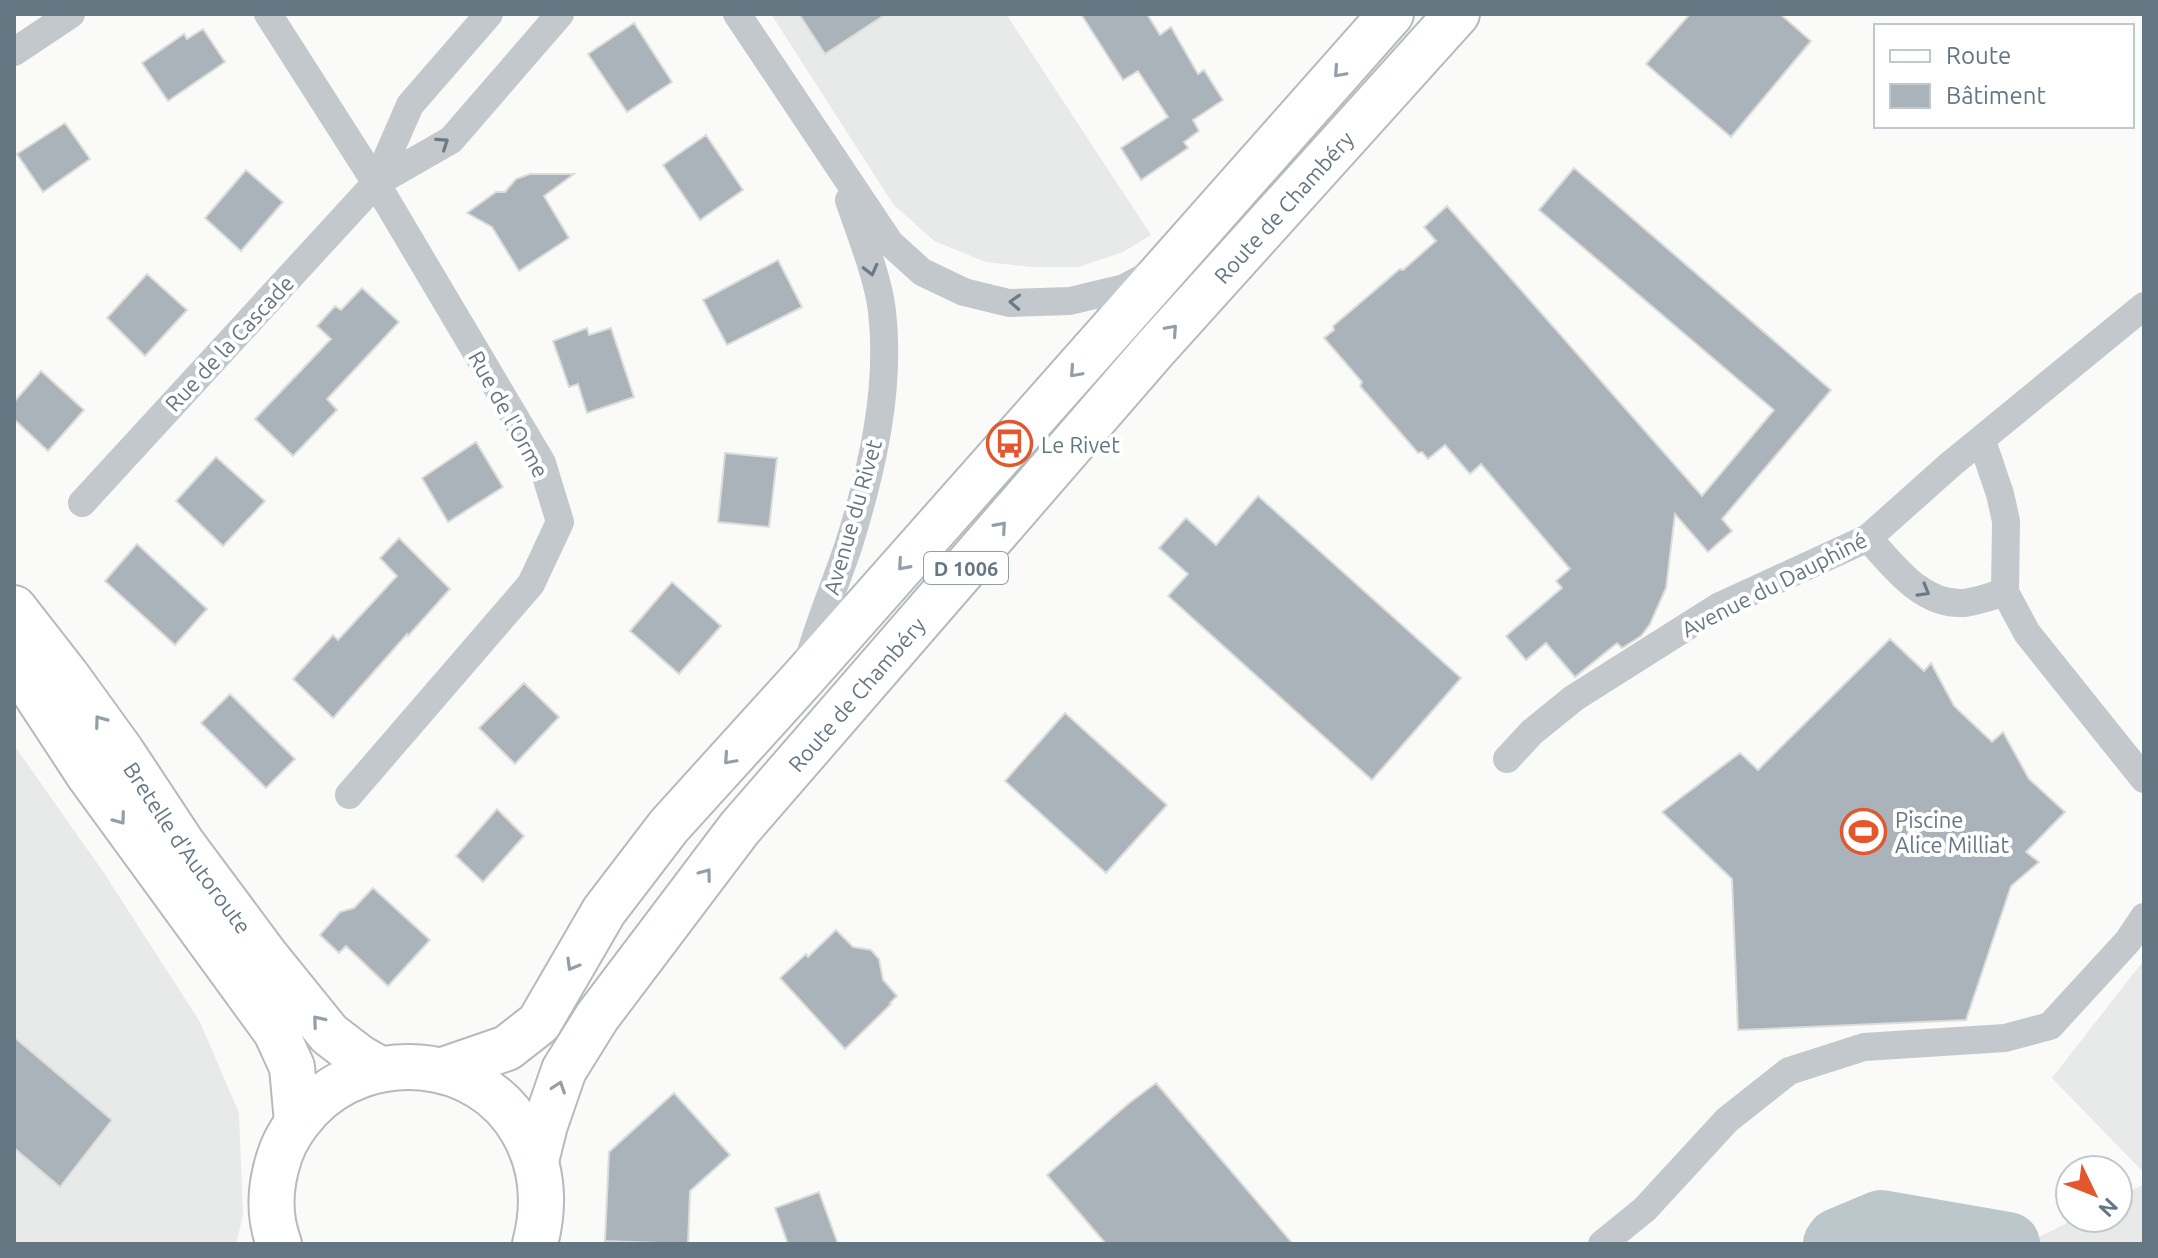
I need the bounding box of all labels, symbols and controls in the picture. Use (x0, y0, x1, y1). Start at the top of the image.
legend (1874, 24, 2134, 128)
text: Route (1946, 42, 2011, 69)
one-way arrow (1335, 63, 1349, 78)
text: Bâtiment (1946, 82, 2047, 109)
street label: Route de Chambéry (1208, 125, 1358, 288)
one-way arrow (435, 138, 449, 153)
one-way arrow (862, 262, 879, 276)
street label: Rue de la Cascade (160, 270, 298, 416)
one-way arrow (1008, 293, 1021, 310)
one-way arrow (1162, 325, 1177, 340)
street label: Rue de l'Orme (464, 346, 554, 482)
one-way arrow (1070, 362, 1084, 377)
bus stop icon: Le Rivet (986, 420, 1034, 468)
place label: Le Rivet (1041, 432, 1120, 457)
street label: Avenue du Rivet (818, 436, 886, 597)
one-way arrow (992, 521, 1006, 536)
street label: Avenue du Dauphiné (1677, 526, 1871, 642)
road number: D 1006 (924, 552, 1008, 584)
one-way arrow (898, 556, 912, 571)
one-way arrow (1915, 581, 1930, 597)
street label: Route de Chambéry (782, 611, 930, 776)
one-way arrow (95, 715, 110, 729)
one-way arrow (724, 750, 739, 764)
street label: Bretelle d'Autoroute (119, 757, 257, 938)
place label: Piscine Alice Milliat (1895, 807, 2009, 857)
sports icon: Piscine Alice Milliat (1840, 808, 1888, 856)
one-way arrow (110, 810, 125, 824)
one-way arrow (696, 868, 710, 882)
one-way arrow (566, 956, 582, 971)
one-way arrow (313, 1016, 328, 1031)
one-way arrow (549, 1081, 565, 1095)
north arrow (2054, 1154, 2134, 1234)
text: N (2094, 1193, 2124, 1223)

